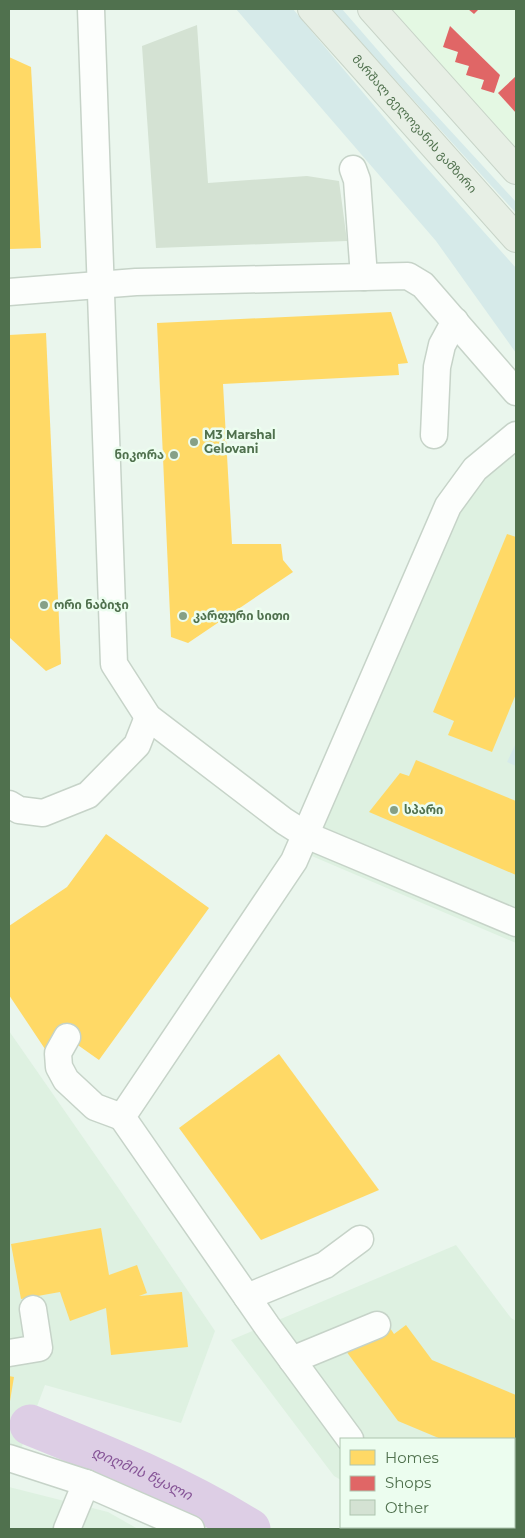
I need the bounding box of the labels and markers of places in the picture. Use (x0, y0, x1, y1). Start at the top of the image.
place label: M3 Marshal Gelovani (204, 427, 276, 456)
marker: M3 Marshal Gelovani (188, 436, 200, 448)
place label: ნიკორა (115, 447, 164, 462)
marker: ნიკორა (168, 449, 180, 461)
place label: ორი ნაბიჯი (54, 597, 129, 612)
marker: ორი ნაბიჯი (38, 599, 50, 611)
place label: კარფური სითი (193, 608, 290, 623)
marker: კარფური სითი (177, 610, 189, 622)
place label: სპარი (404, 802, 443, 817)
marker: სპარი (388, 804, 400, 816)

